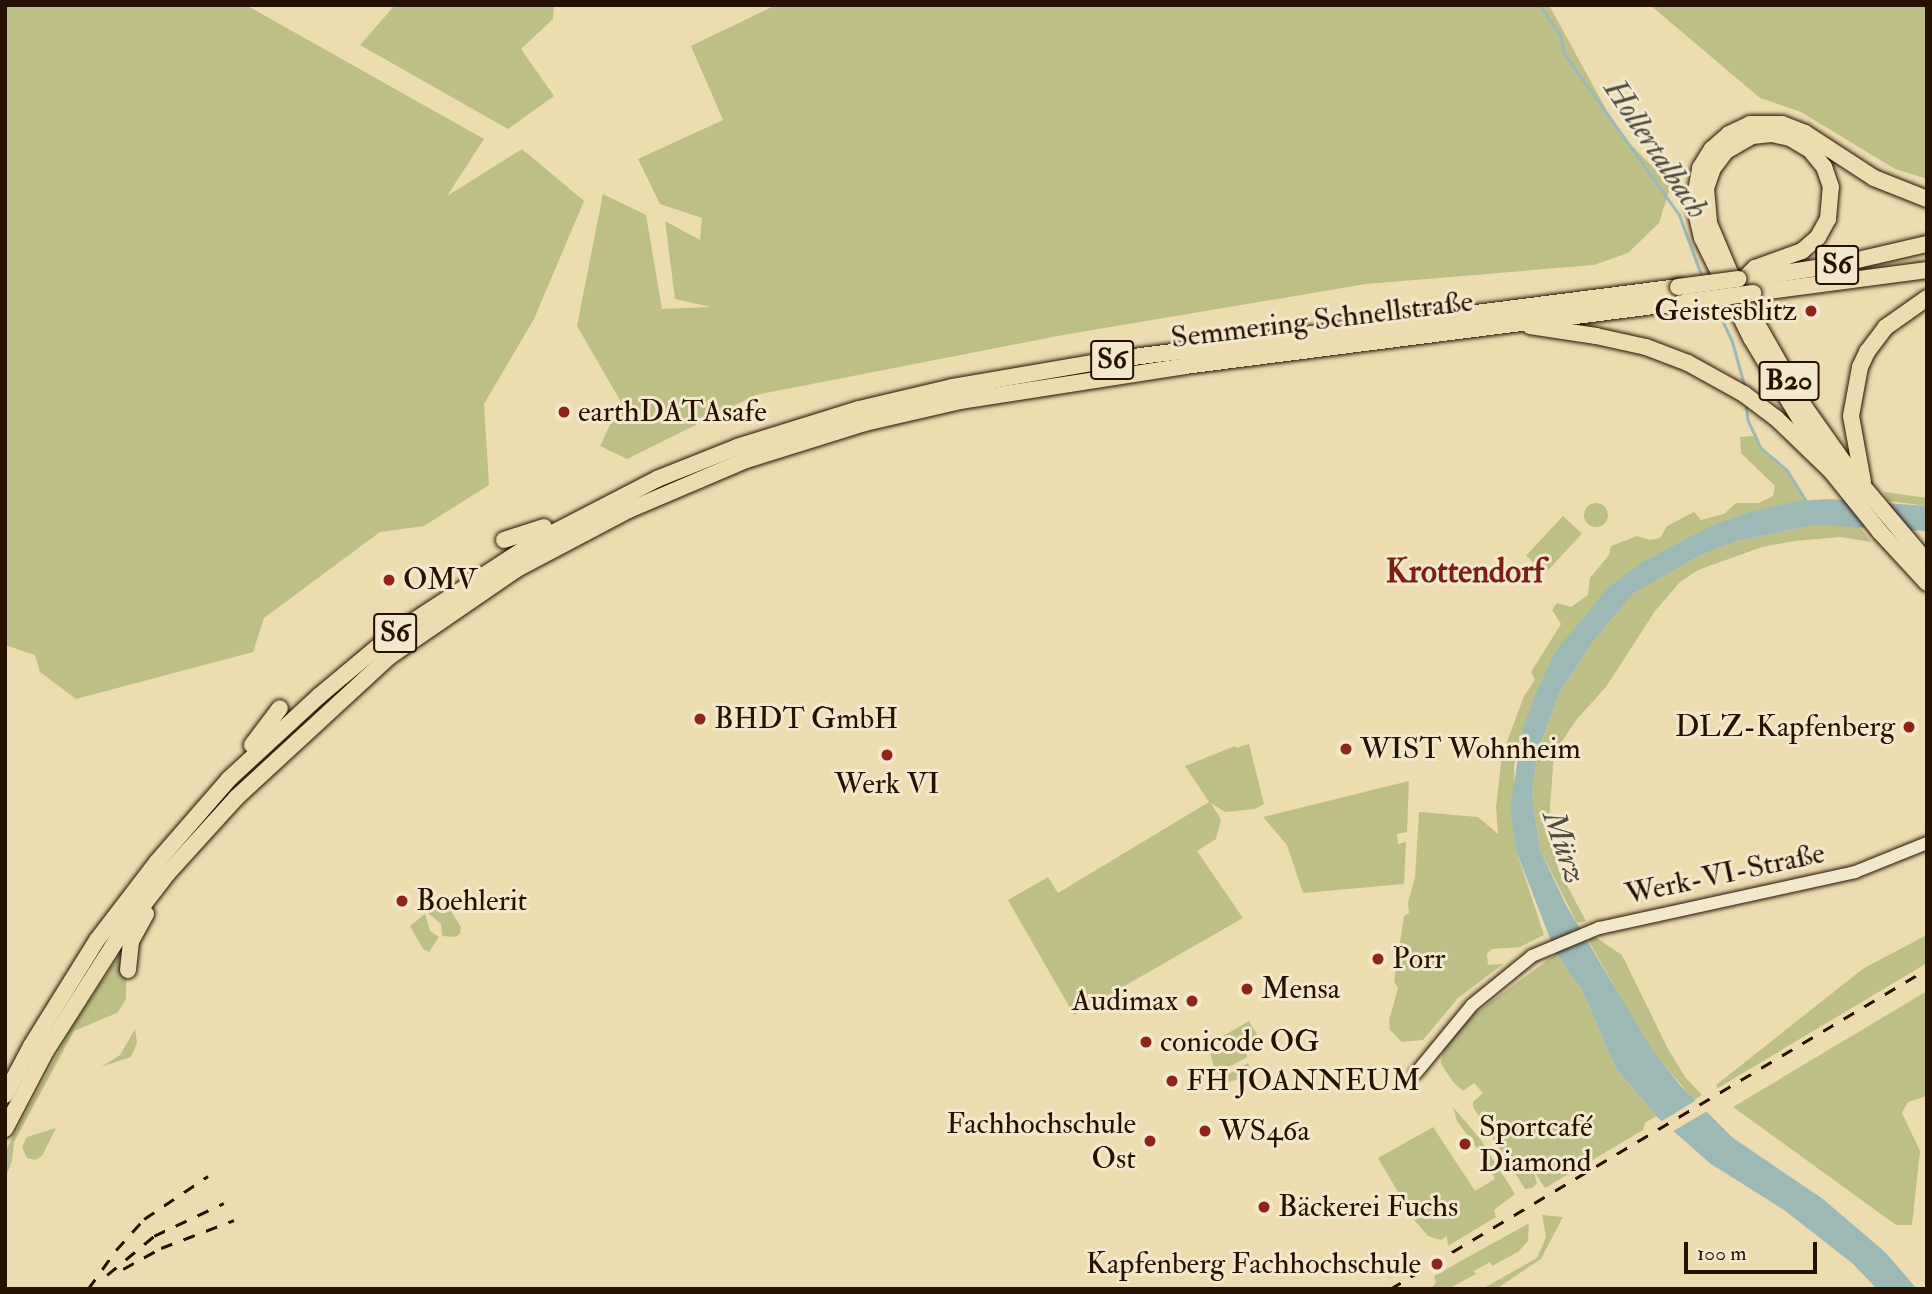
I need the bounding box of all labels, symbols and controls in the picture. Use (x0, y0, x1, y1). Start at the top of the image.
water label: Hollertalbach (1595, 72, 1717, 226)
road number: S6 (1814, 240, 1860, 290)
street label: Semmering Schnellstraße (1169, 284, 1475, 356)
place label: Geistesblitz (1654, 293, 1797, 329)
marker: Geistesblitz (1803, 303, 1819, 319)
road number: S6 (1089, 336, 1135, 384)
road number: B20 (1758, 356, 1820, 406)
place label: earthDATAsafe (578, 394, 767, 430)
marker: earthDATAsafe (556, 404, 572, 420)
district label: Krottendorf (1386, 552, 1544, 592)
place label: OMV (403, 562, 477, 598)
marker: OMV (381, 572, 397, 588)
road number: S6 (372, 608, 418, 658)
place label: BHDT GmbH (714, 701, 898, 737)
place label: DLZ-Kapfenberg (1675, 709, 1895, 745)
marker: BHDT GmbH (692, 711, 708, 727)
marker: DLZ-Kapfenberg (1901, 719, 1917, 735)
place label: WIST Wohnheim (1360, 731, 1581, 767)
marker: WIST Wohnheim (1338, 741, 1354, 757)
marker: Werk VI (879, 747, 895, 763)
place label: Werk VI (834, 766, 940, 802)
water label: Mürz (1534, 806, 1594, 888)
street label: Werk-VI-Straße (1622, 835, 1828, 913)
place label: Boehlerit (416, 883, 527, 919)
marker: Boehlerit (394, 893, 410, 909)
place label: Porr (1392, 941, 1445, 977)
marker: Porr (1370, 951, 1386, 967)
place label: Mensa (1261, 971, 1340, 1007)
marker: Mensa (1239, 981, 1255, 997)
place label: Audimax (1072, 983, 1178, 1019)
marker: Audimax (1184, 993, 1200, 1009)
place label: conicode OG (1160, 1024, 1319, 1060)
marker: conicode OG (1138, 1034, 1154, 1050)
place label: FH JOANNEUM (1186, 1063, 1420, 1099)
marker: FH JOANNEUM (1164, 1073, 1180, 1089)
place label: Fachhochschule Ost (946, 1106, 1136, 1176)
place label: Sportcafé Diamond (1479, 1109, 1593, 1180)
place label: WS46a (1219, 1113, 1310, 1149)
marker: WS46a (1197, 1123, 1213, 1139)
marker: Fachhochschule Ost (1142, 1133, 1158, 1149)
marker: Sportcafé Diamond (1457, 1136, 1473, 1152)
place label: Bäckerei Fuchs (1278, 1189, 1458, 1225)
marker: Bäckerei Fuchs (1256, 1199, 1272, 1215)
scale bar (1687, 1228, 1820, 1272)
text: 100 m (1697, 1240, 1747, 1267)
place label: Kapfenberg Fachhochschule (1086, 1246, 1421, 1282)
marker: Kapfenberg Fachhochschule (1427, 1254, 1447, 1274)

